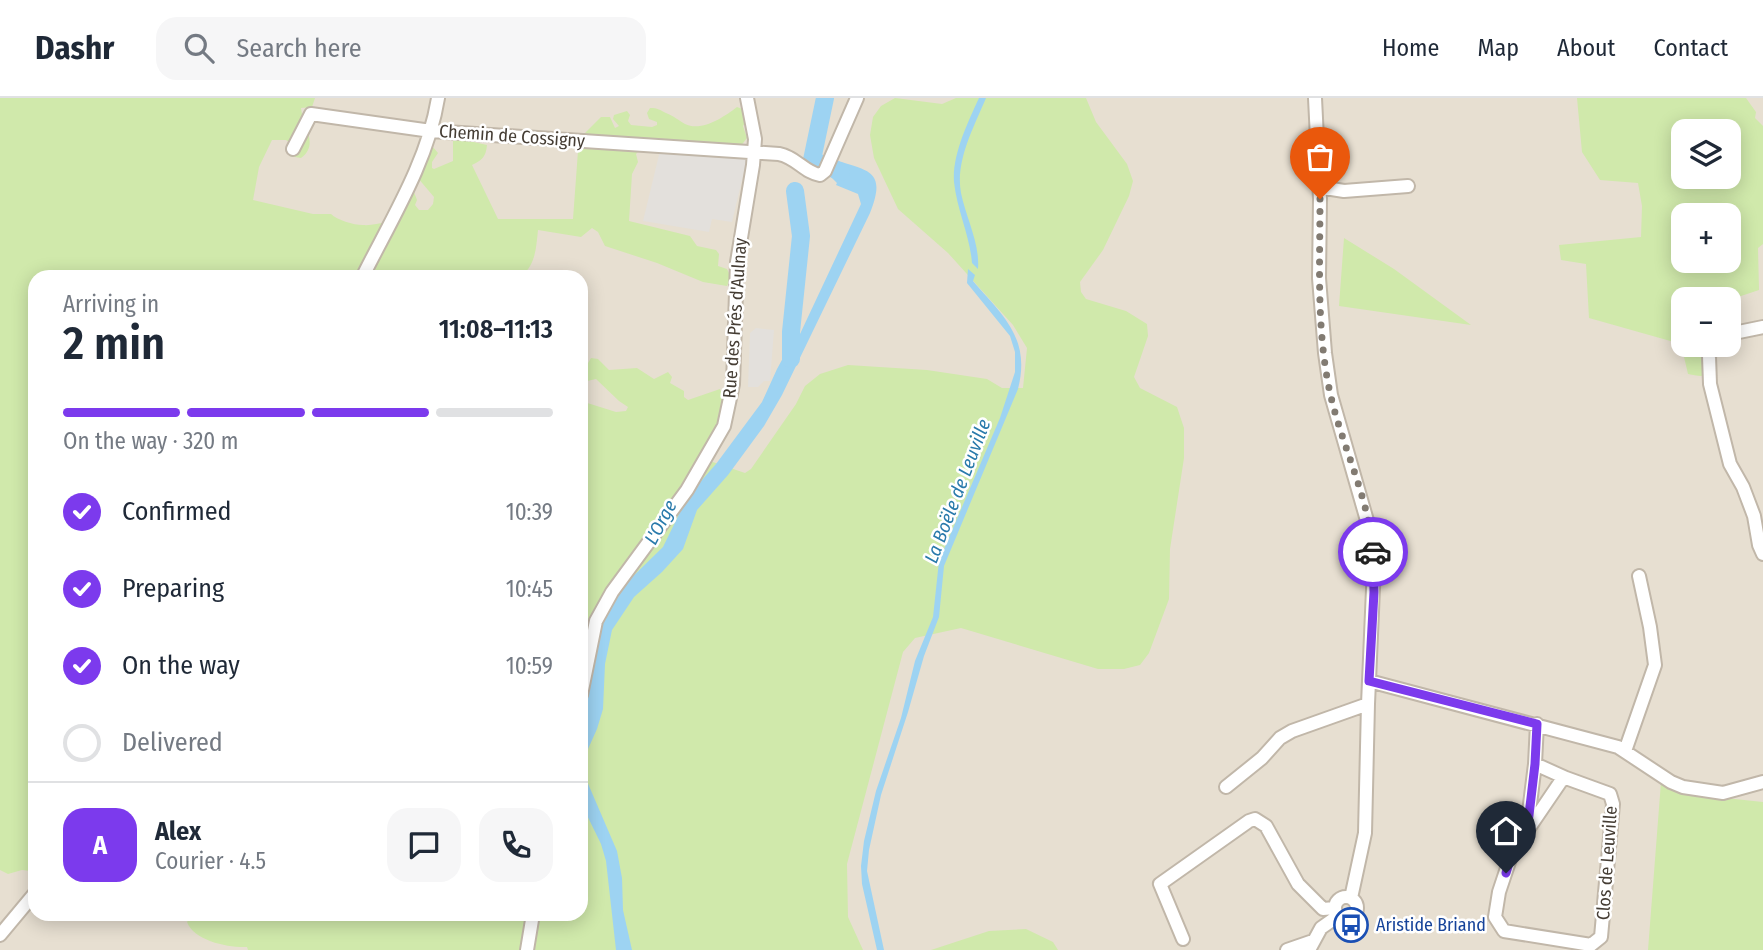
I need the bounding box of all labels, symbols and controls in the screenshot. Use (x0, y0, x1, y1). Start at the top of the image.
search box (156, 17, 646, 80)
text: Dashr (35, 28, 114, 68)
icon: search (180, 29, 218, 67)
text: Search here (236, 33, 362, 64)
text: Home (1382, 34, 1439, 62)
text: Map (1477, 34, 1519, 62)
text: About (1557, 34, 1615, 62)
text: Contact (1653, 34, 1728, 62)
map controls (1671, 119, 1741, 357)
button: layers (1671, 119, 1741, 189)
street label: Chemin de Cossigny (438, 120, 586, 152)
pin (1290, 127, 1350, 199)
icon: bag (1301, 138, 1339, 176)
button: + (1671, 203, 1741, 273)
street label: Rue des Prés d'Aulnay (718, 237, 752, 399)
button: − (1671, 287, 1741, 357)
text: Arriving in (63, 290, 159, 318)
text: 11:08–11:13 (439, 314, 553, 345)
text: 2 min (63, 316, 165, 371)
water label: La Boële de Leuville (919, 416, 995, 566)
text: On the way · 320 m (63, 427, 238, 455)
icon: check (63, 493, 101, 531)
text: Confirmed (122, 496, 232, 527)
water label: L'Orge (639, 496, 682, 548)
text: 10:39 (506, 498, 553, 526)
courier (1338, 517, 1408, 587)
icon: car (1354, 533, 1392, 571)
icon: check (63, 570, 101, 608)
text: Preparing (122, 573, 224, 604)
text: 10:45 (506, 575, 553, 603)
icon: check (63, 647, 101, 685)
text: On the way (122, 650, 240, 681)
text: 10:59 (506, 652, 553, 680)
text: Delivered (122, 727, 223, 758)
pin (1476, 801, 1536, 873)
street label: Clos de Leuville (1592, 805, 1622, 921)
button: chat (387, 808, 461, 882)
button: phone (479, 808, 553, 882)
icon: home (1487, 812, 1525, 850)
text: Alex (155, 816, 201, 847)
text: A (93, 830, 107, 861)
text: Courier · 4.5 (155, 847, 266, 875)
bus stop icon: Aristide Briand (1332, 906, 1370, 944)
place label: Aristide Briand (1376, 914, 1486, 936)

